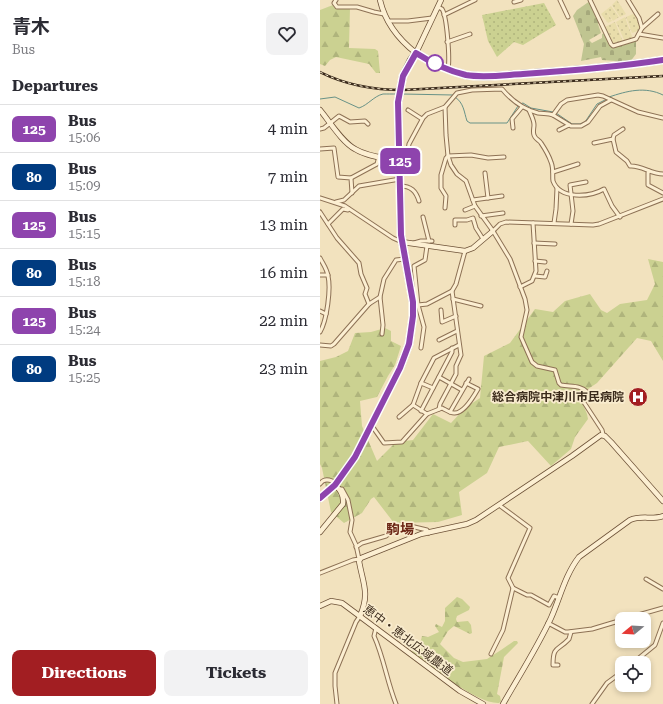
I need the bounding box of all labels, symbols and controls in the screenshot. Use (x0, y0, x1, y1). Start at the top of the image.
button: heart (266, 13, 308, 55)
text: 青木 (12, 15, 50, 38)
text: Bus (12, 42, 35, 57)
unlabelled marker (426, 54, 444, 72)
text: Departures (12, 77, 98, 95)
text: Bus (68, 112, 96, 130)
text: 4 min (268, 120, 308, 138)
text: 125 (22, 121, 46, 137)
text: 15:06 (68, 130, 100, 145)
line badge: 125 (377, 148, 423, 174)
text: 125 (388, 153, 412, 169)
text: Bus (68, 160, 96, 178)
text: 7 min (268, 168, 308, 186)
text: 80 (26, 169, 42, 185)
text: 15:09 (68, 178, 100, 193)
text: Bus (68, 208, 96, 226)
text: 13 min (259, 216, 308, 234)
text: 125 (22, 217, 46, 233)
text: 15:15 (68, 226, 100, 241)
text: Bus (68, 256, 96, 274)
text: 16 min (259, 264, 308, 282)
text: 80 (26, 265, 42, 281)
text: 15:18 (68, 274, 100, 289)
text: Bus (68, 304, 96, 322)
text: 22 min (259, 312, 308, 330)
text: 125 (22, 313, 46, 329)
text: 15:24 (68, 322, 100, 337)
text: Bus (68, 352, 96, 370)
text: 23 min (259, 360, 308, 378)
text: 80 (26, 361, 42, 377)
text: 15:25 (68, 370, 100, 385)
hospital icon: 総合病院中津川市民病院 (627, 386, 649, 408)
place label: 総合病院中津川市民病院 (492, 390, 624, 404)
district label: 駒場 (386, 521, 414, 537)
street label: 恵中・恵北広域農道 (361, 602, 455, 678)
north arrow (615, 612, 651, 648)
map controls (615, 612, 651, 692)
button: Directions (12, 650, 156, 696)
button: Tickets (164, 650, 308, 696)
button: locate (615, 656, 651, 692)

